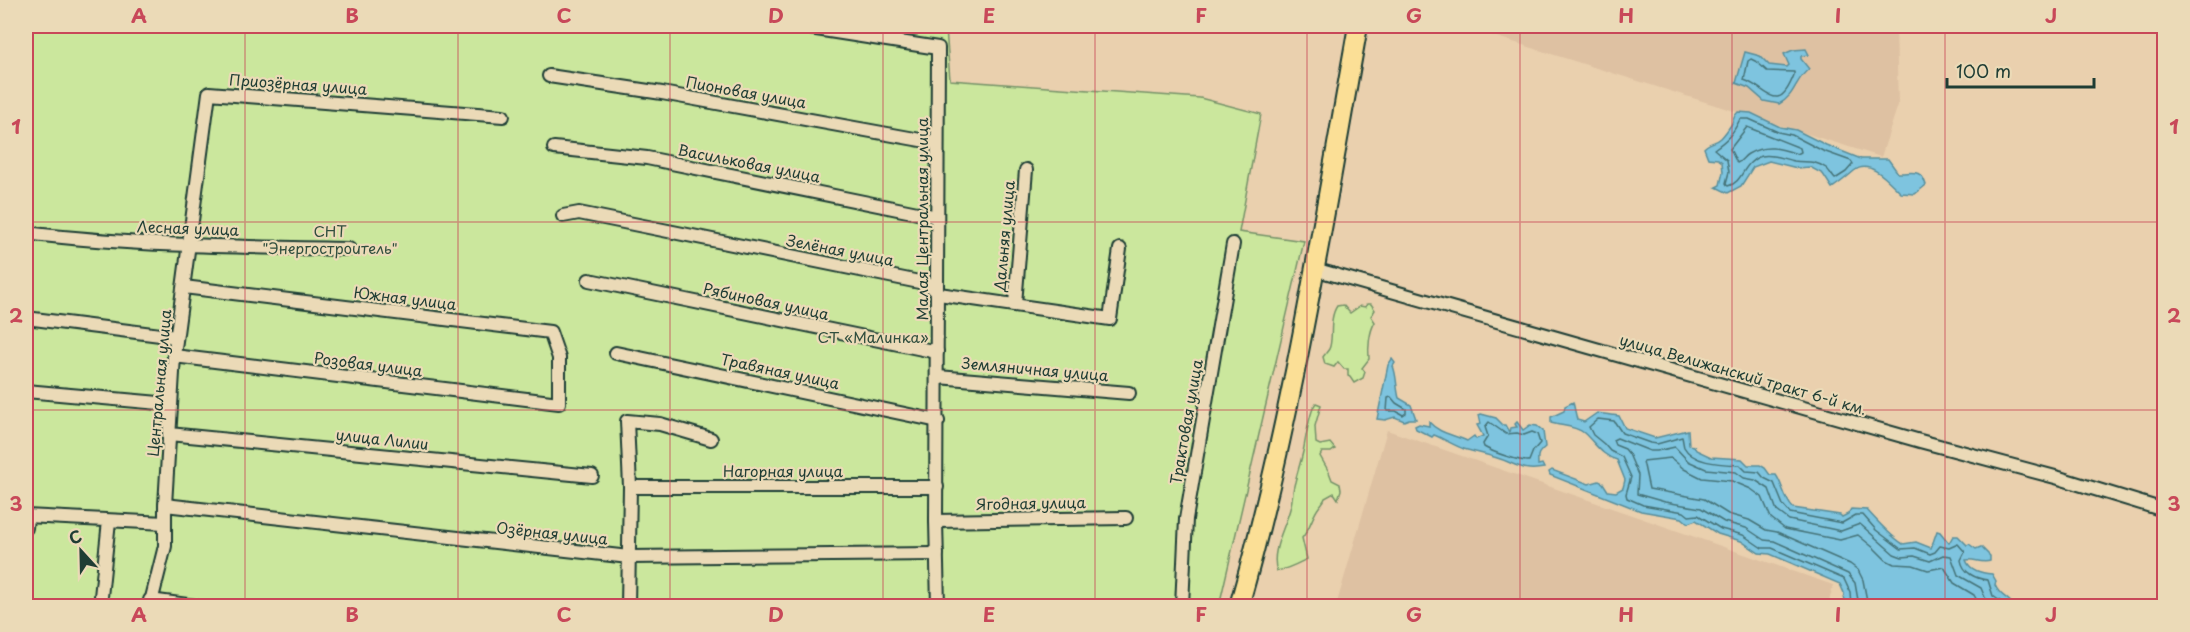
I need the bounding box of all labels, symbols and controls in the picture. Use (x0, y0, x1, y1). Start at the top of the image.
text: A (131, 0, 147, 30)
text: B (345, 0, 359, 30)
text: C (556, 0, 572, 30)
text: D (768, 0, 784, 30)
text: E (983, 0, 995, 30)
text: F (1195, 0, 1207, 30)
text: G (1406, 0, 1422, 30)
text: H (1618, 0, 1634, 30)
text: I (1835, 0, 1841, 30)
text: J (2045, 0, 2057, 30)
scale bar (1947, 51, 2094, 89)
text: 100 m (1956, 57, 2011, 84)
street label: Приозёрная улица (228, 67, 368, 100)
street label: Пионовая улица (684, 70, 809, 114)
text: 1 (11, 111, 21, 141)
text: 1 (2169, 111, 2179, 141)
street label: Малая Центральная улица (910, 117, 933, 320)
street label: Васильковая улица (676, 137, 823, 188)
street label: Дальняя улица (987, 179, 1020, 293)
street label: Лесная улица (137, 214, 240, 241)
park label: СНТ "Энергостроитель" (262, 219, 398, 259)
street label: Зелёная улица (785, 228, 896, 271)
street label: Рябиновая улица (701, 276, 832, 325)
street label: Южная улица (353, 280, 458, 315)
text: 2 (9, 300, 23, 330)
text: 2 (2167, 300, 2181, 330)
street label: Центральная улица (141, 308, 176, 458)
park label: CТ «Малинка» (818, 325, 929, 348)
street label: улица Велижанский тракт 6-й км. (1617, 327, 1870, 420)
street label: Розовая улица (313, 345, 424, 382)
street label: Травяная улица (719, 347, 842, 394)
street label: Земляничная улица (961, 351, 1110, 386)
street label: Трактовая улица (1163, 357, 1208, 486)
street label: улица Лилии (335, 422, 430, 455)
street label: Нагорная улица (723, 459, 844, 482)
text: 3 (9, 488, 23, 518)
text: 3 (2167, 488, 2181, 518)
street label: Ягодная улица (976, 490, 1087, 515)
street label: Озёрная улица (495, 515, 610, 550)
north arrow (51, 521, 111, 581)
text: С (65, 523, 85, 550)
text: A (131, 599, 147, 629)
text: B (345, 599, 359, 629)
text: C (556, 599, 572, 629)
text: D (768, 599, 784, 629)
text: E (983, 599, 995, 629)
text: F (1195, 599, 1207, 629)
text: G (1406, 599, 1422, 629)
text: H (1618, 599, 1634, 629)
text: I (1835, 599, 1841, 629)
text: J (2045, 599, 2057, 629)

